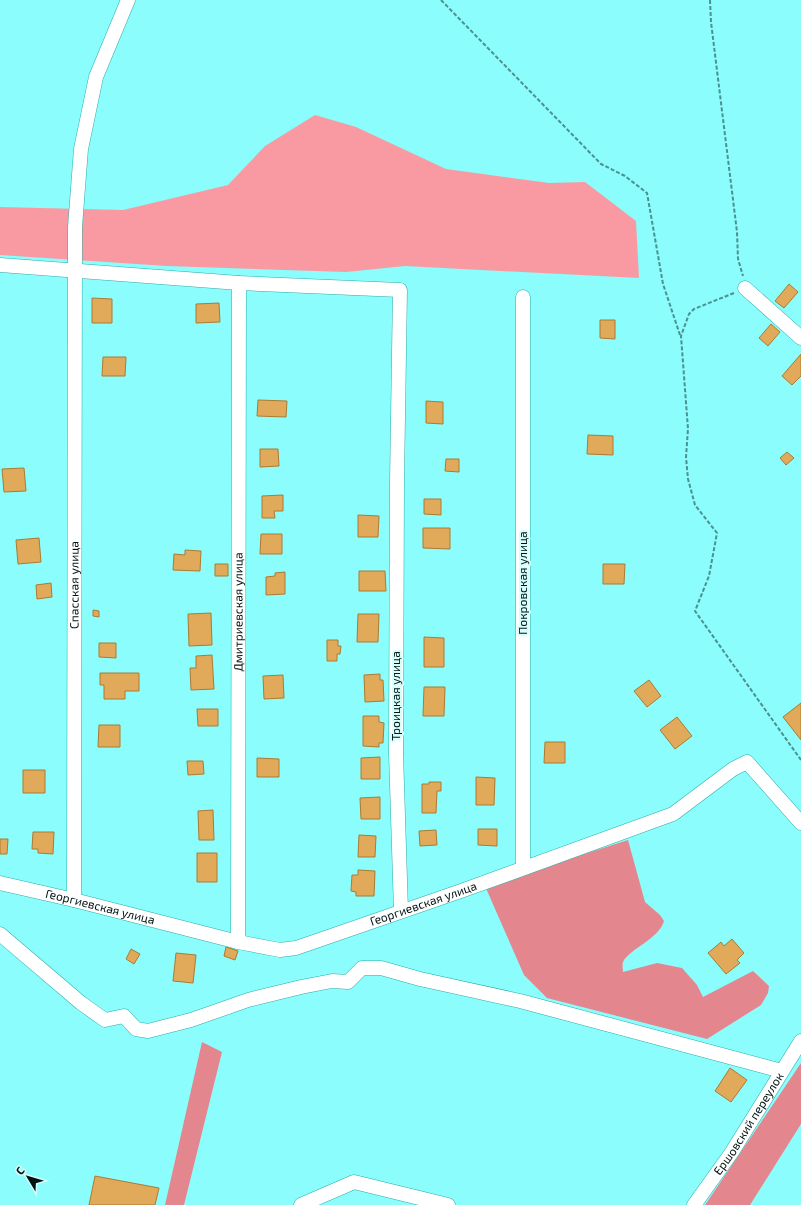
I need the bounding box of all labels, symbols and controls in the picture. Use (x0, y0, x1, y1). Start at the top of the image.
street label: Покровская улица (515, 531, 530, 635)
street label: Спасская улица (66, 541, 81, 629)
street label: Дмитриевская улица (230, 552, 246, 672)
street label: Троицкая улица (388, 651, 403, 741)
street label: Георгиевская улица (368, 878, 478, 928)
street label: Георгиевская улица (44, 886, 157, 926)
street label: Ершовский переулок (710, 1069, 786, 1177)
north arrow (8, 1157, 48, 1197)
text: С (13, 1164, 27, 1177)

